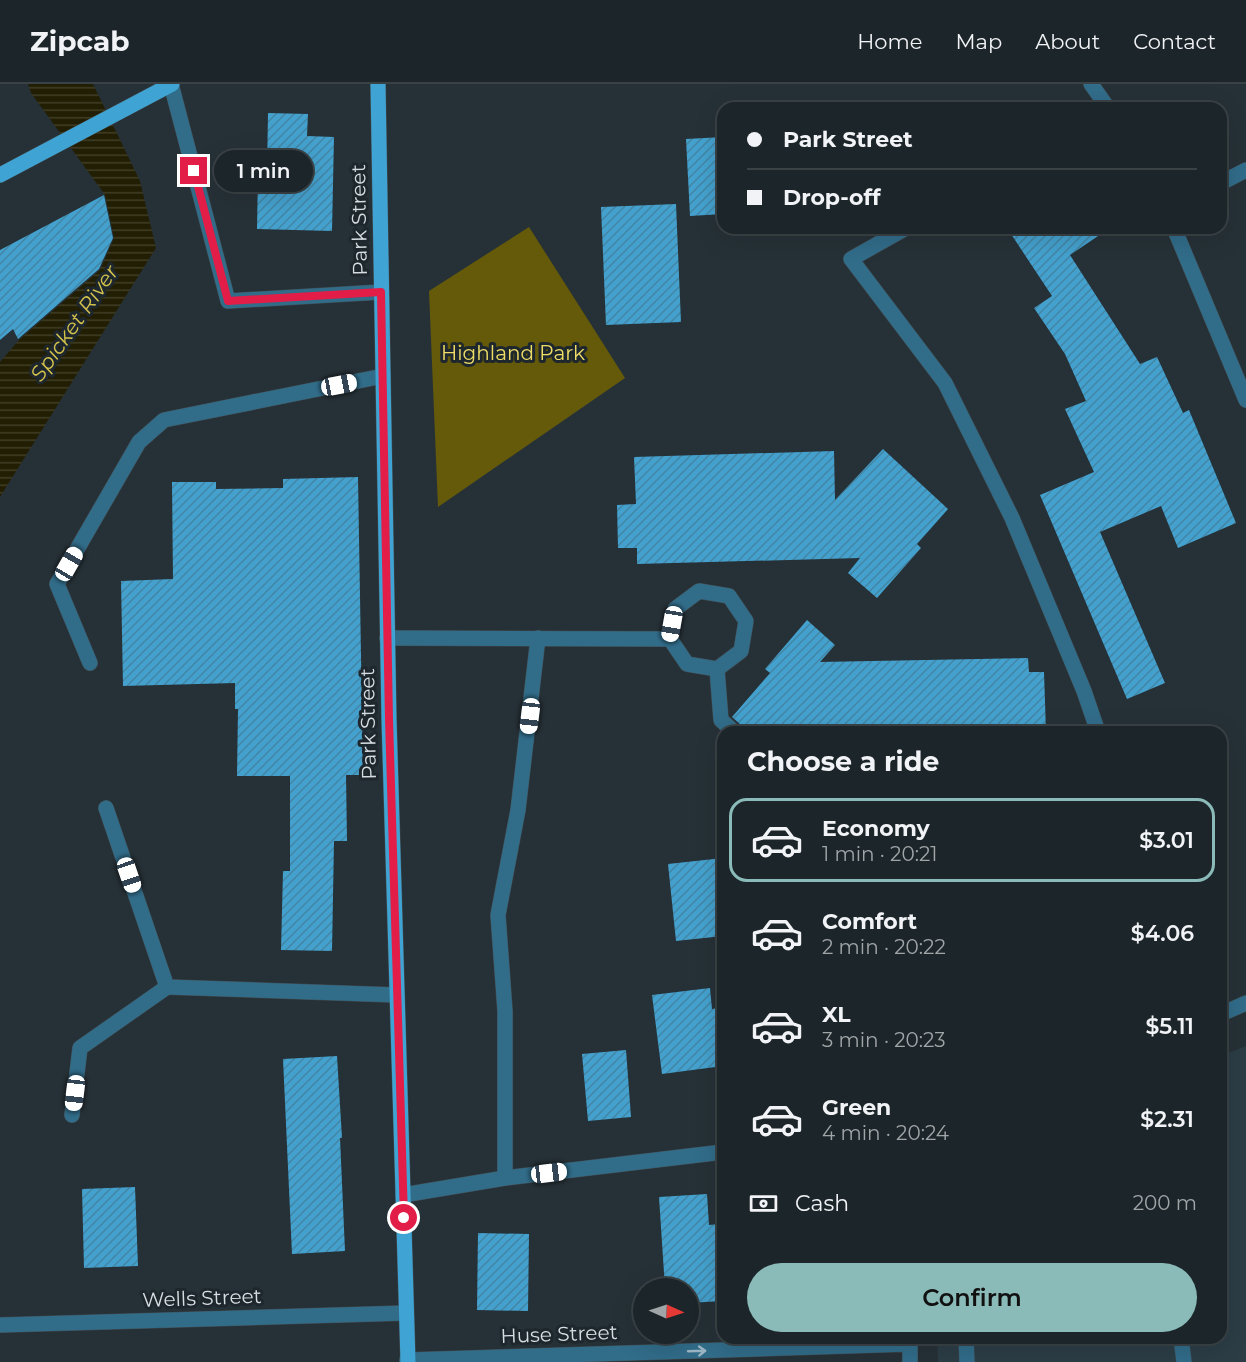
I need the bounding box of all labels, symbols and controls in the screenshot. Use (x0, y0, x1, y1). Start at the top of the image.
text: Zipcab (30, 24, 130, 58)
text: Home (857, 29, 922, 54)
text: Map (955, 29, 1002, 54)
text: About (1035, 29, 1100, 54)
text: Contact (1133, 29, 1216, 54)
text: Park Street (783, 126, 913, 153)
callout: 1 min (215, 150, 314, 192)
route end (180, 157, 207, 184)
text: 1 min (237, 159, 290, 183)
street label: Park Street (346, 164, 372, 276)
text: Drop-off (783, 184, 881, 211)
water label: Spicket River (25, 260, 124, 386)
park label: Highland Park (441, 341, 585, 365)
car (320, 373, 358, 397)
car (52, 544, 86, 584)
car (660, 605, 684, 643)
street label: Park Street (355, 668, 381, 780)
car (519, 697, 541, 735)
text: Choose a ride (747, 745, 939, 778)
icon: car (750, 813, 804, 867)
text: Economy (822, 815, 930, 842)
text: $3.01 (1139, 827, 1194, 854)
text: 1 min · 20:21 (822, 842, 937, 866)
car (115, 855, 143, 895)
icon: car (750, 906, 804, 960)
text: Comfort (822, 908, 917, 935)
text: $4.06 (1131, 920, 1194, 947)
text: 2 min · 20:22 (822, 935, 946, 959)
icon: car (750, 999, 804, 1053)
text: XL (822, 1001, 851, 1028)
text: $5.11 (1146, 1013, 1194, 1040)
text: 3 min · 20:23 (822, 1028, 946, 1052)
car (64, 1074, 86, 1112)
icon: car (750, 1092, 804, 1146)
text: Green (822, 1094, 891, 1121)
text: $2.31 (1140, 1106, 1194, 1133)
text: 4 min · 20:24 (822, 1121, 949, 1145)
car (530, 1162, 568, 1184)
icon: cash (747, 1187, 780, 1220)
text: Cash (795, 1190, 849, 1217)
text: 200 m (1133, 1191, 1197, 1215)
route start (390, 1204, 417, 1231)
button: Confirm (747, 1263, 1197, 1332)
north arrow (633, 1278, 699, 1344)
map controls (633, 1278, 699, 1344)
street label: Wells Street (142, 1284, 262, 1312)
street label: Huse Street (500, 1320, 618, 1348)
one-way arrow (686, 1345, 706, 1357)

